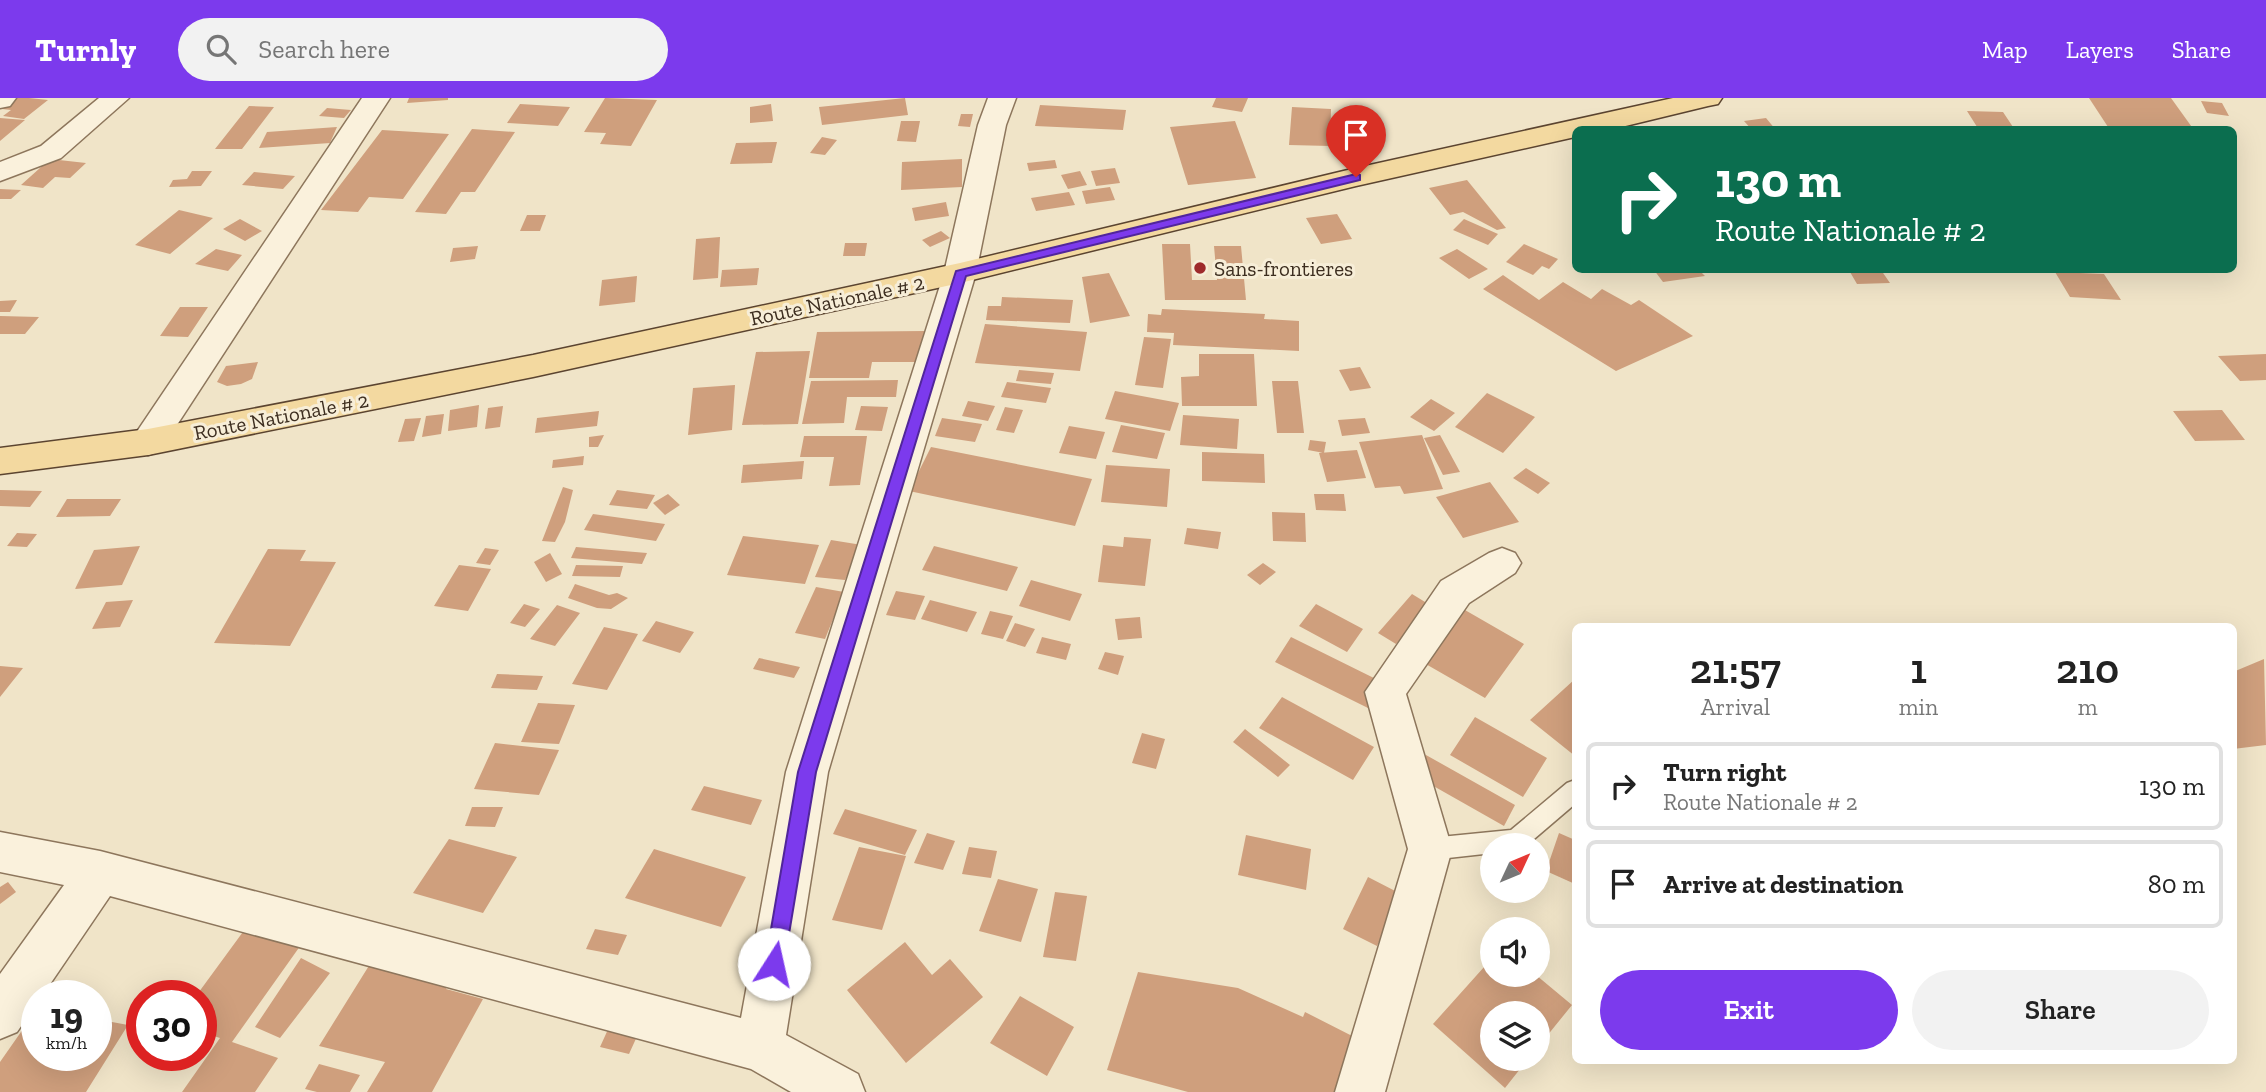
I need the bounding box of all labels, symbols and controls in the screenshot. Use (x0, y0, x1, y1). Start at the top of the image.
search box (178, 18, 668, 81)
text: Turnly (35, 30, 136, 69)
icon: search (202, 30, 240, 68)
text: Search here (258, 33, 390, 65)
text: Map (1982, 35, 2028, 64)
text: Layers (2066, 35, 2134, 64)
text: Share (2172, 35, 2231, 64)
pin (1326, 105, 1386, 177)
icon: arrive (1337, 116, 1375, 154)
text: 130 m (1715, 151, 1841, 210)
icon: right (1600, 154, 1691, 245)
text: Route Nationale # 2 (1715, 211, 1986, 249)
place label: Sans-frontieres (1214, 256, 1353, 281)
marker: Sans-frontieres (1192, 260, 1208, 276)
street label: Route Nationale # 2 (748, 269, 926, 331)
street label: Route Nationale # 2 (191, 387, 371, 445)
text: 21:57 (1690, 643, 1781, 694)
text: 1 (1910, 643, 1927, 694)
text: 210 (2056, 643, 2119, 694)
text: Arrival (1701, 693, 1770, 721)
text: min (1899, 693, 1938, 721)
text: m (2078, 693, 2098, 721)
text: Turn right (1663, 756, 1786, 788)
icon: right (1604, 767, 1642, 805)
text: 130 m (2139, 770, 2205, 802)
text: Route Nationale # 2 (1663, 788, 1858, 816)
north arrow (1480, 833, 1550, 903)
map controls (1480, 833, 1550, 1071)
icon: arrive (1604, 865, 1642, 903)
text: Arrive at destination (1663, 868, 1903, 900)
text: 80 m (2148, 868, 2205, 900)
button: sound (1480, 917, 1550, 987)
position arrow (737, 927, 811, 1001)
button: Exit (1600, 970, 1898, 1050)
button: Share (1912, 970, 2209, 1050)
speed limit sign: 30 (126, 980, 217, 1071)
text: 19 (50, 995, 83, 1037)
button: layers (1480, 1001, 1550, 1071)
text: km/h (46, 1032, 87, 1054)

